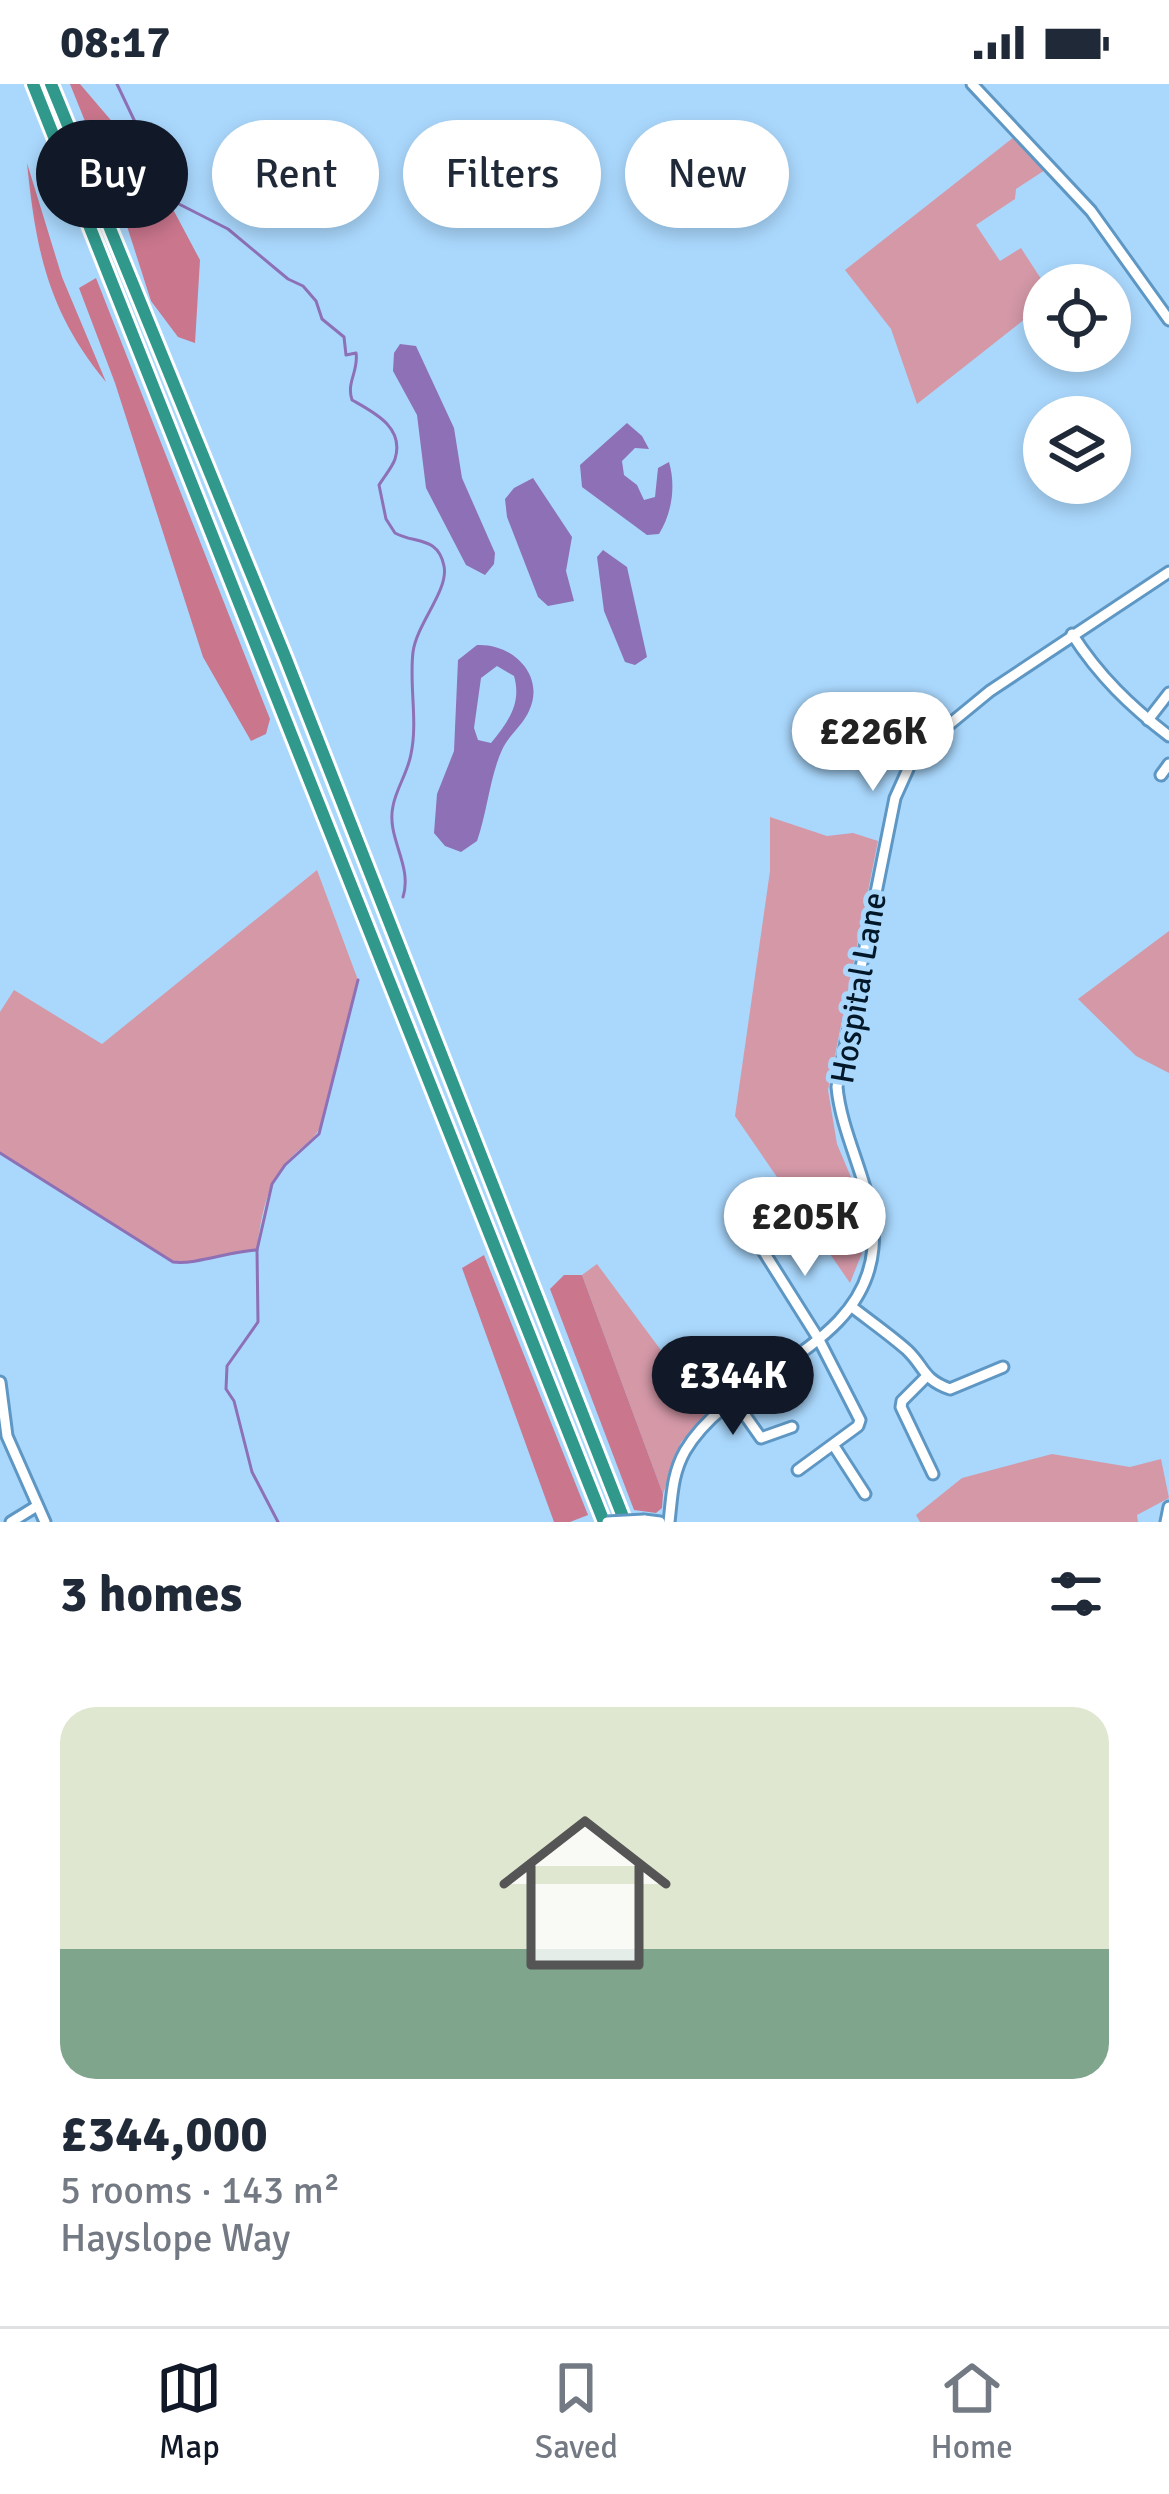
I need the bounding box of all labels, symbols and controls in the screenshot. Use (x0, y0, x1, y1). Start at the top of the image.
text: 08:17 (60, 15, 170, 70)
chip: Buy (36, 120, 188, 228)
chip: Rent (212, 120, 379, 228)
chip: Filters (403, 120, 601, 228)
chip: New (625, 120, 789, 228)
map controls (1023, 264, 1131, 504)
button: locate (1023, 264, 1131, 372)
button: layers (1023, 396, 1131, 504)
pin: £226K (789, 692, 957, 794)
text: £226K (819, 707, 927, 755)
street label: Hospital Lane (822, 889, 896, 1087)
pin: £205K (721, 1177, 889, 1279)
text: £205K (751, 1192, 859, 1240)
pin: £344K (649, 1336, 817, 1438)
text: £344K (679, 1351, 787, 1399)
icon: filters (1043, 1561, 1109, 1627)
text: 3 homes (60, 1563, 242, 1626)
icon: home (477, 1785, 693, 2001)
text: £344,000 (60, 2103, 268, 2166)
text: 5 rooms · 143 m² (60, 2166, 340, 2214)
text: Hayslope Way (60, 2214, 290, 2262)
tab: Map (156, 2355, 222, 2468)
tab: Saved (535, 2355, 618, 2468)
tab: Home (930, 2355, 1013, 2468)

